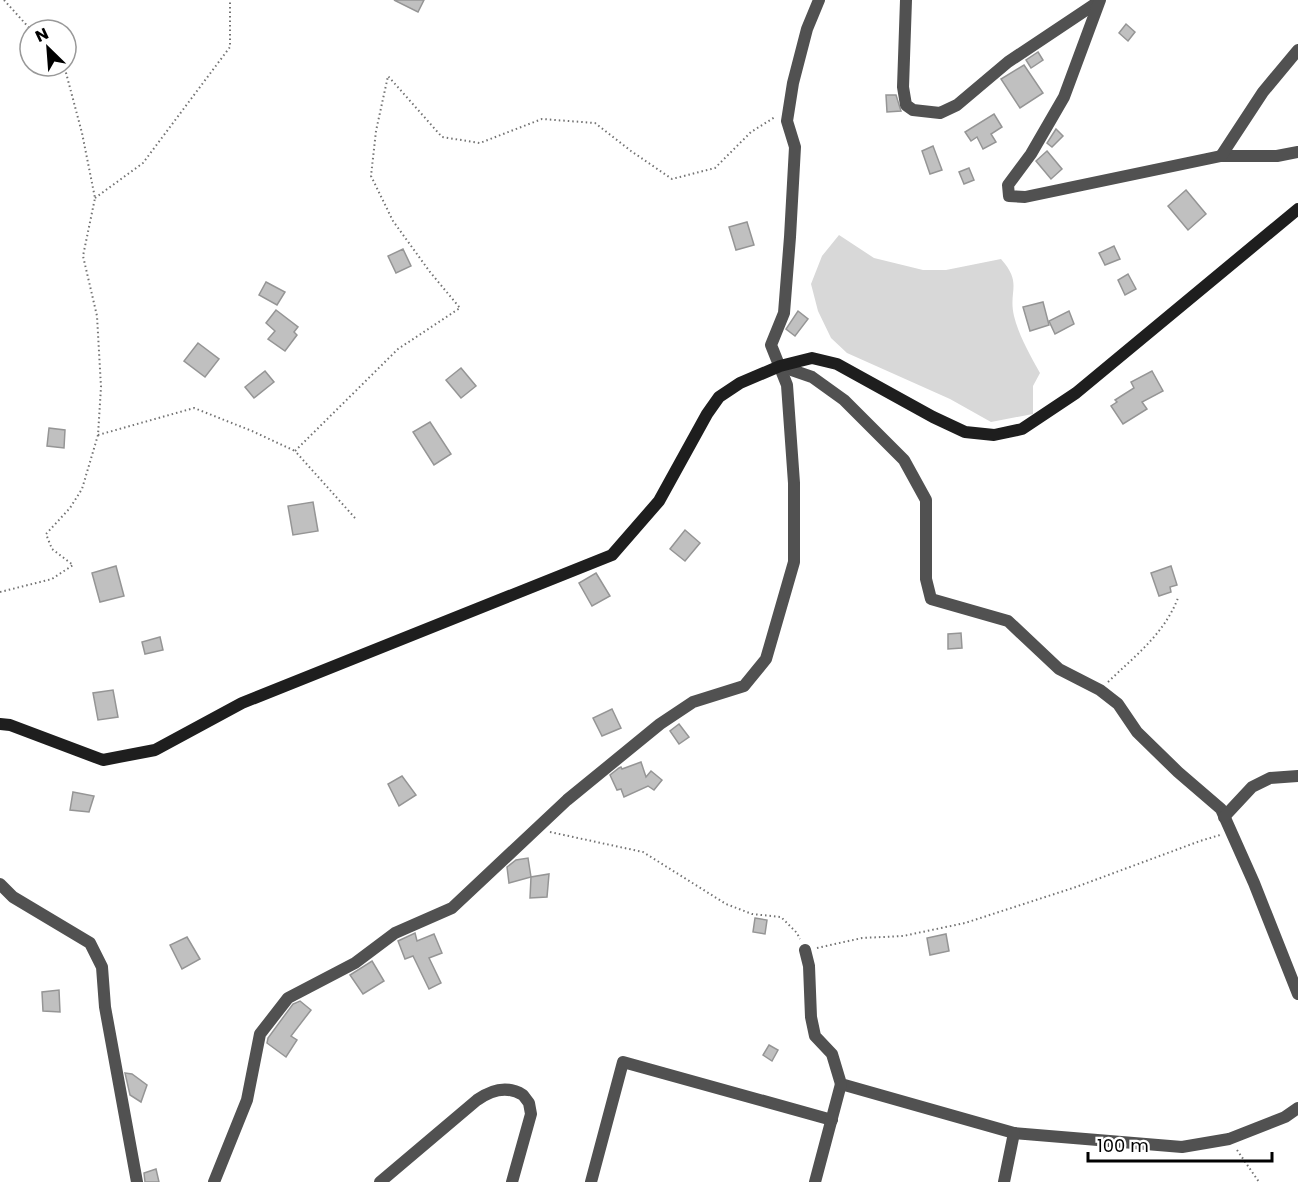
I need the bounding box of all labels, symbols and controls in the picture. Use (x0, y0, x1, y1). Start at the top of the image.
north arrow (18, 18, 78, 78)
text: N (32, 22, 52, 48)
scale bar (1088, 1125, 1272, 1163)
text: 100 m (1097, 1133, 1149, 1158)

